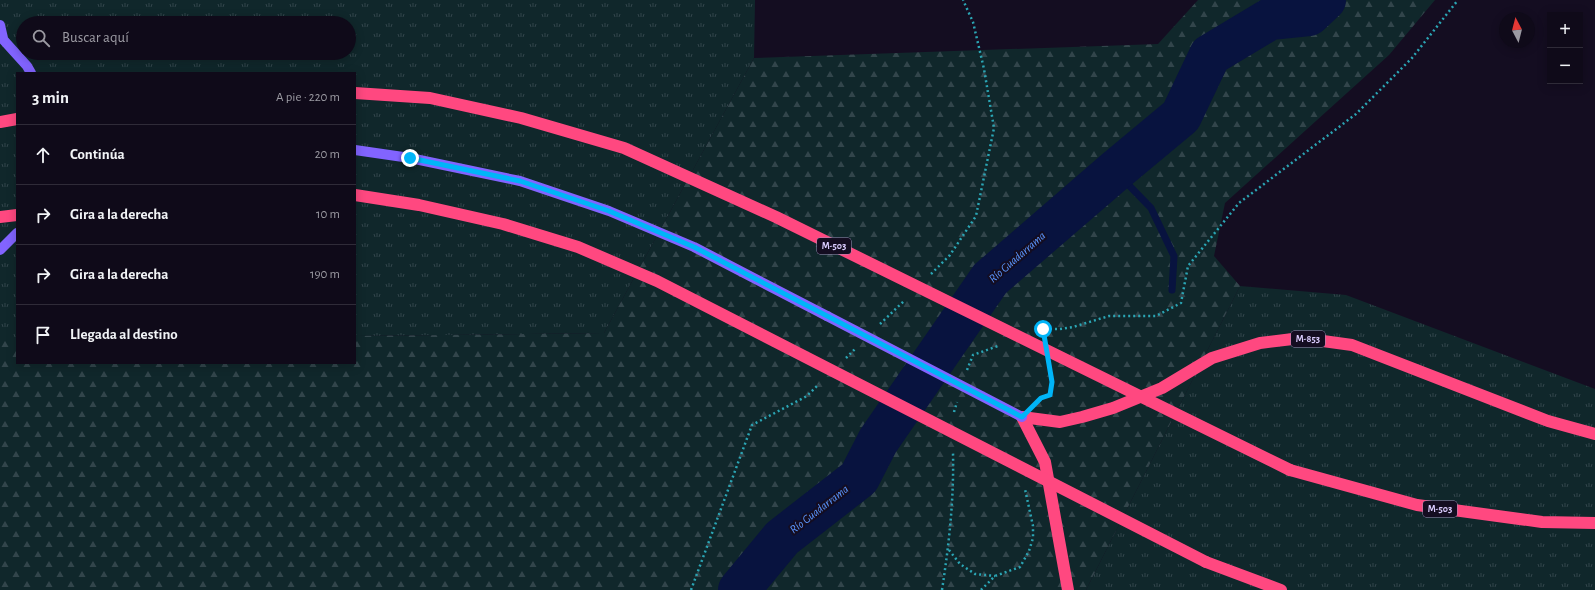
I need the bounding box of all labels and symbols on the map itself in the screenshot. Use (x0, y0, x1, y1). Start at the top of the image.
north arrow (1499, 12, 1535, 48)
route end (401, 149, 419, 167)
water label: Río Guadarrama (986, 229, 1048, 285)
road number: M-503 (817, 238, 851, 254)
route start (1034, 320, 1052, 338)
road number: M-853 (1291, 331, 1325, 347)
water label: Río Guadarrama (787, 483, 851, 535)
road number: M-503 (1423, 501, 1457, 517)

